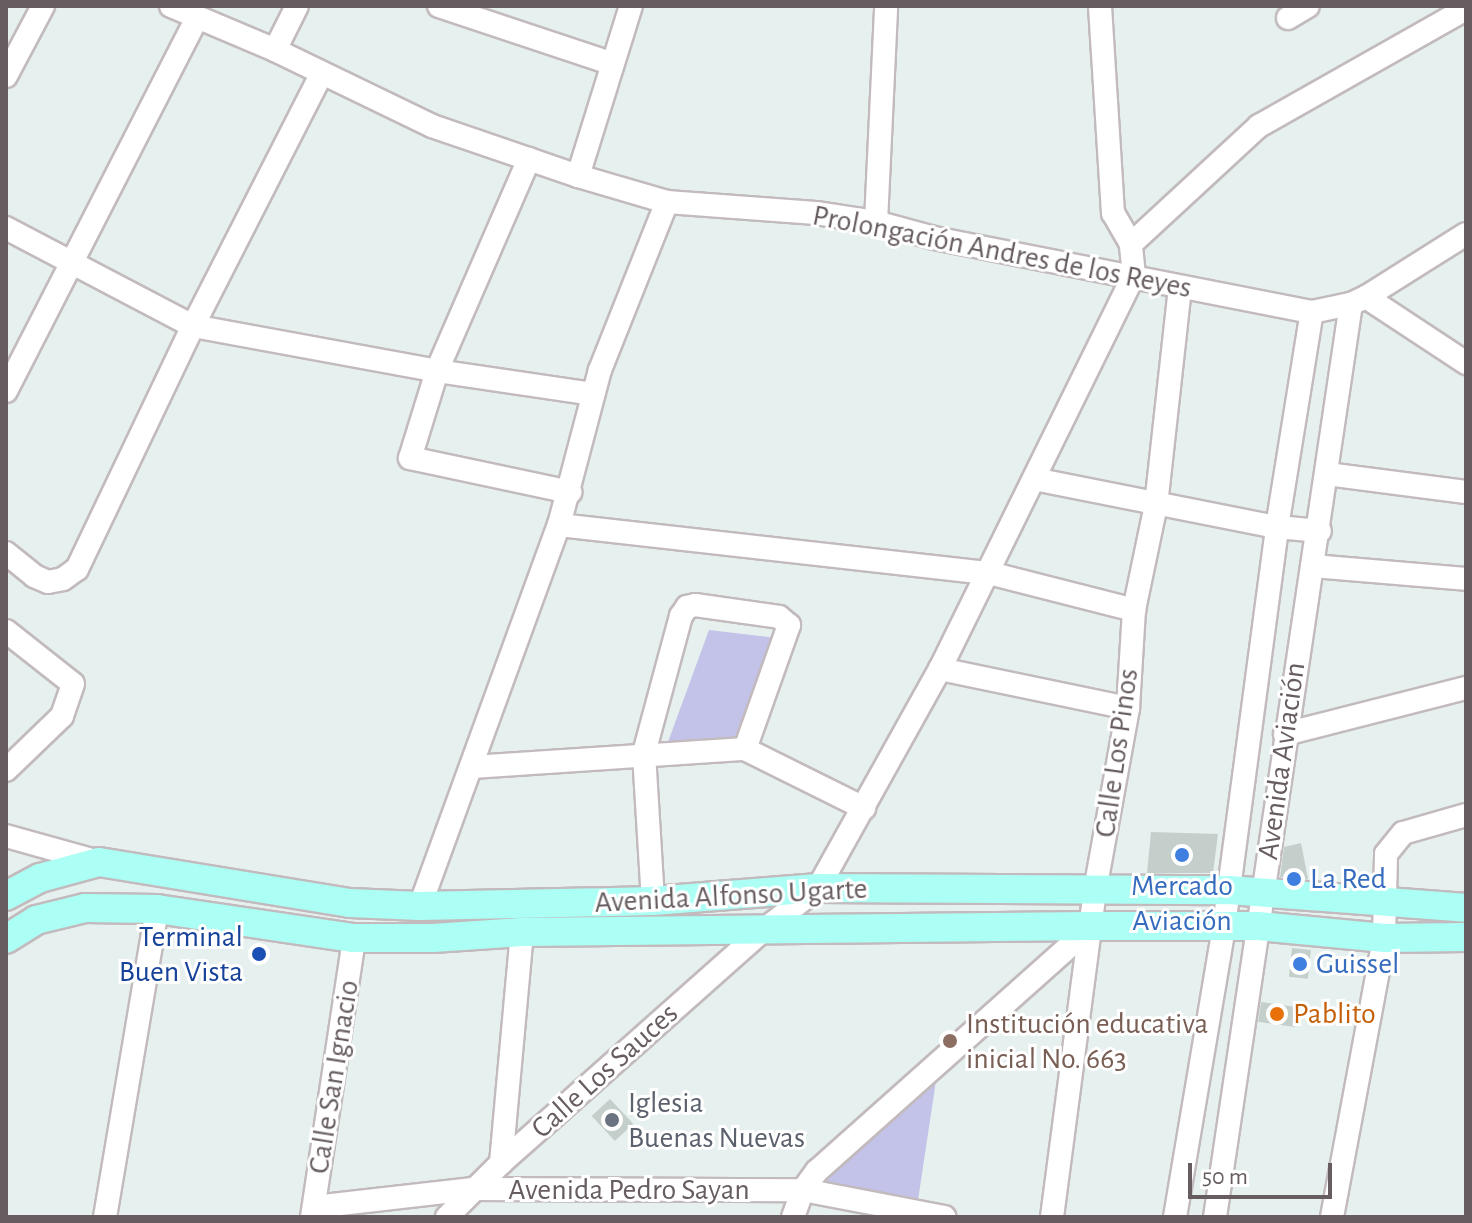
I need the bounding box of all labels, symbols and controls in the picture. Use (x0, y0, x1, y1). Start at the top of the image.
street label: Prolongación Andres de los Reyes (809, 198, 1195, 306)
street label: Avenida Aviación (1250, 660, 1314, 862)
street label: Calle Los Pinos (1087, 666, 1147, 840)
marker: Mercado Aviación (1173, 846, 1191, 864)
place label: La Red (1310, 861, 1386, 897)
place label: Mercado Aviación (1131, 868, 1233, 938)
marker: La Red (1285, 870, 1303, 888)
street label: Avenida Alfonso Ugarte (594, 871, 868, 921)
place label: Terminal Buen Vista (119, 919, 243, 990)
marker: Terminal Buen Vista (250, 945, 268, 963)
place label: Guissel (1316, 946, 1399, 982)
marker: Guissel (1291, 955, 1309, 973)
street label: Calle San Ignacio (301, 978, 367, 1176)
street label: Calle Los Sauces (524, 996, 686, 1146)
place label: Pablito (1293, 996, 1376, 1032)
marker: Pablito (1268, 1005, 1286, 1023)
place label: Institución educativa inicial No. 663 (966, 1006, 1208, 1076)
marker: Institución educativa inicial No. 663 (941, 1032, 959, 1050)
place label: Iglesia Buenas Nuevas (628, 1085, 805, 1156)
marker: Iglesia Buenas Nuevas (603, 1111, 621, 1129)
scale bar (1192, 1147, 1336, 1197)
text: 50 m (1202, 1165, 1248, 1189)
street label: Avenida Pedro Sayan (508, 1172, 750, 1208)

